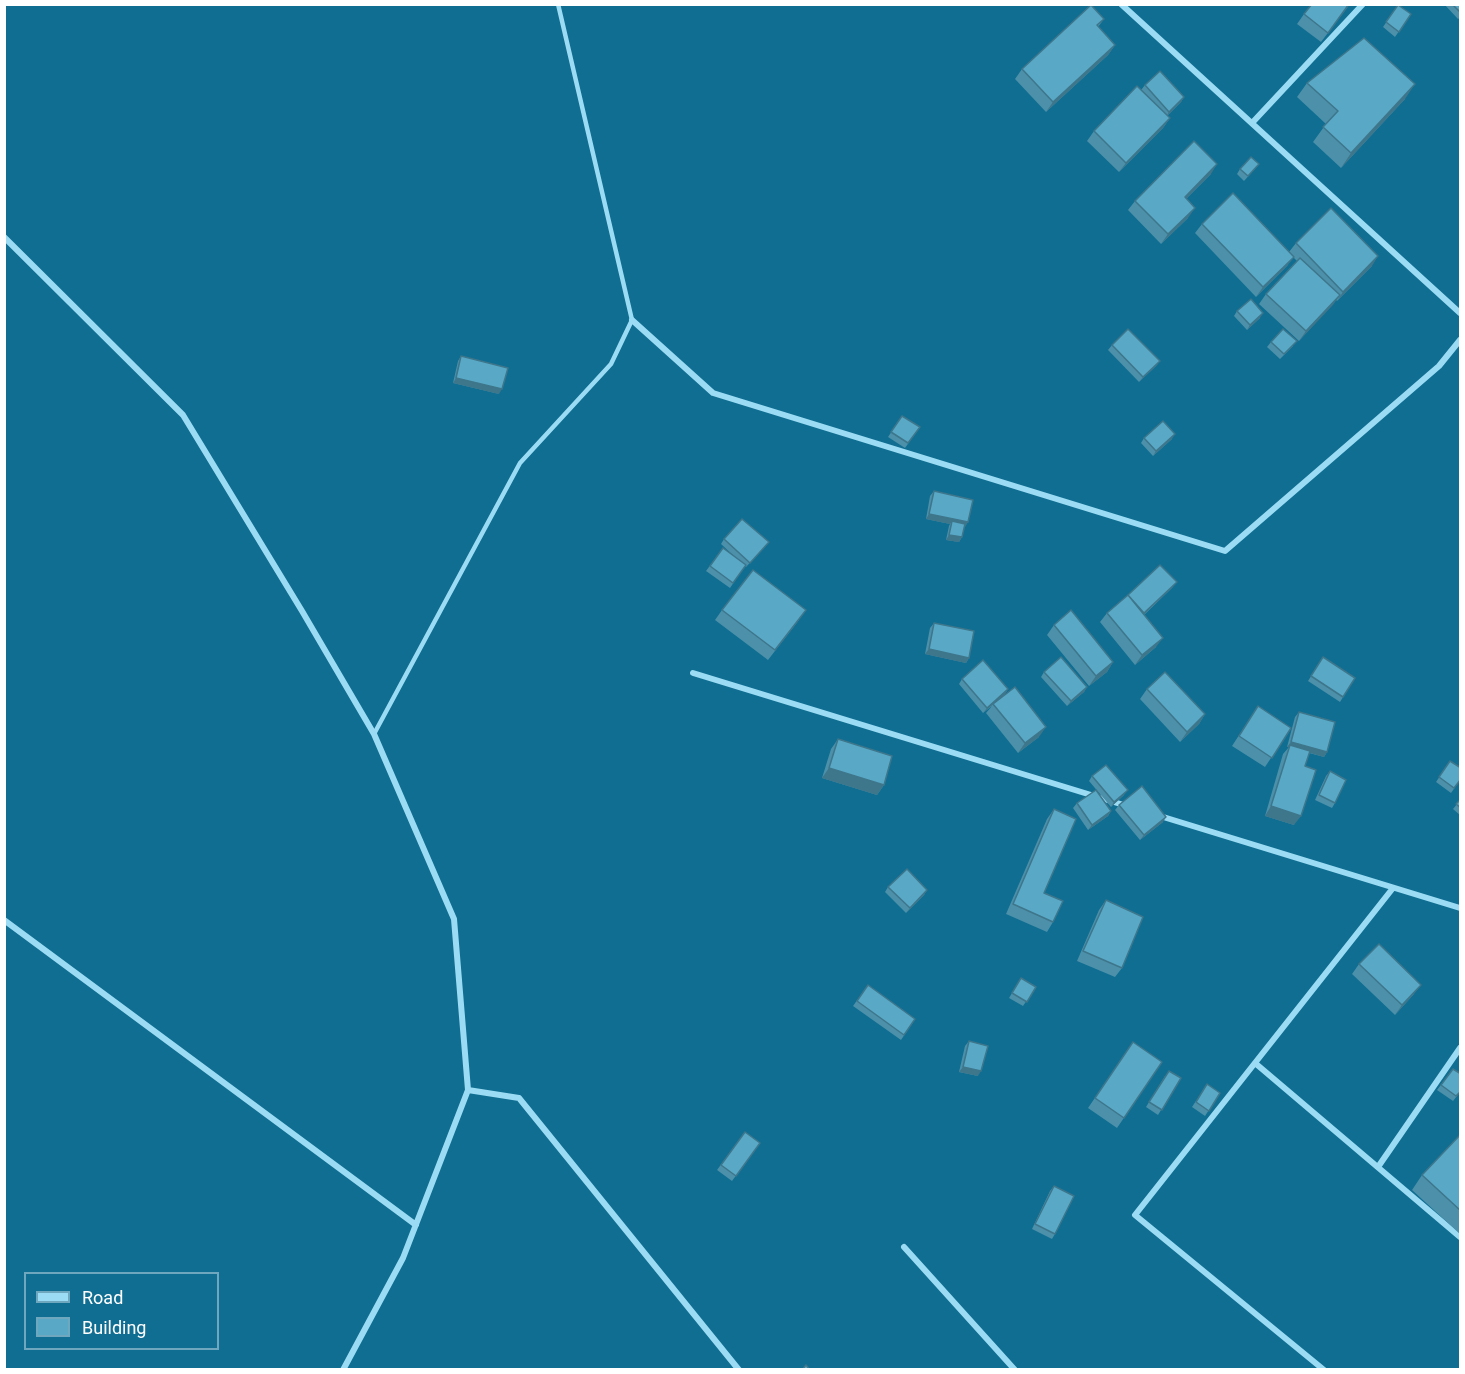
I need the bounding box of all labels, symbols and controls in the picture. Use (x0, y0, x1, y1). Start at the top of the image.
legend (24, 1272, 219, 1350)
text: Road (82, 1287, 123, 1308)
text: Building (82, 1317, 146, 1338)

